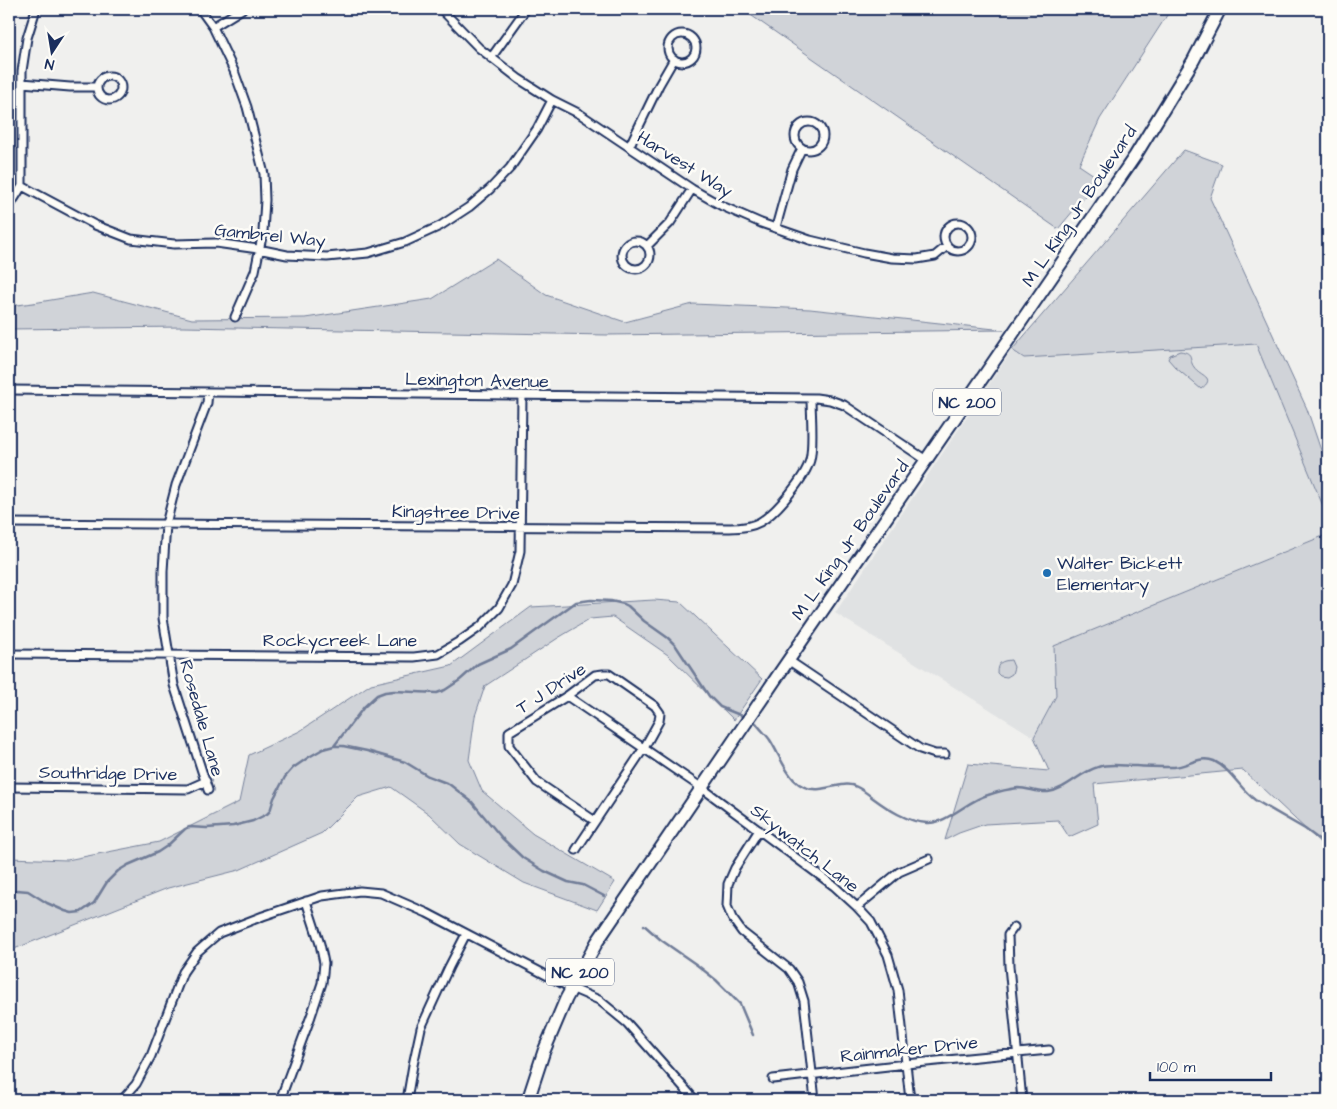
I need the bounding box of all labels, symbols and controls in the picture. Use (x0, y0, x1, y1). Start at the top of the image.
north arrow (28, 28, 78, 78)
text: N (43, 53, 56, 74)
street label: M L King Jr Boulevard (1016, 121, 1144, 293)
street label: Harvest Way (632, 125, 737, 205)
street label: Gambrel Way (213, 217, 327, 255)
street label: Lexington Avenue (405, 367, 549, 395)
road number: NC 200 (933, 388, 1001, 416)
street label: M L King Jr Boulevard (786, 455, 916, 626)
street label: Kingstree Drive (392, 499, 521, 527)
place label: Walter Bickett Elementary (1057, 551, 1183, 598)
marker: Walter Bickett Elementary (1041, 567, 1053, 579)
street label: Rockycreek Lane (263, 628, 418, 654)
street label: T J Drive (512, 656, 591, 720)
street label: Rosedale Lane (173, 657, 230, 780)
street label: Southridge Drive (38, 760, 178, 788)
street label: Skywatch Lane (745, 798, 864, 900)
road number: NC 200 (546, 959, 614, 986)
street label: Rainmaker Drive (839, 1030, 979, 1069)
scale bar (1150, 1049, 1271, 1081)
text: 100 m (1157, 1057, 1196, 1078)

